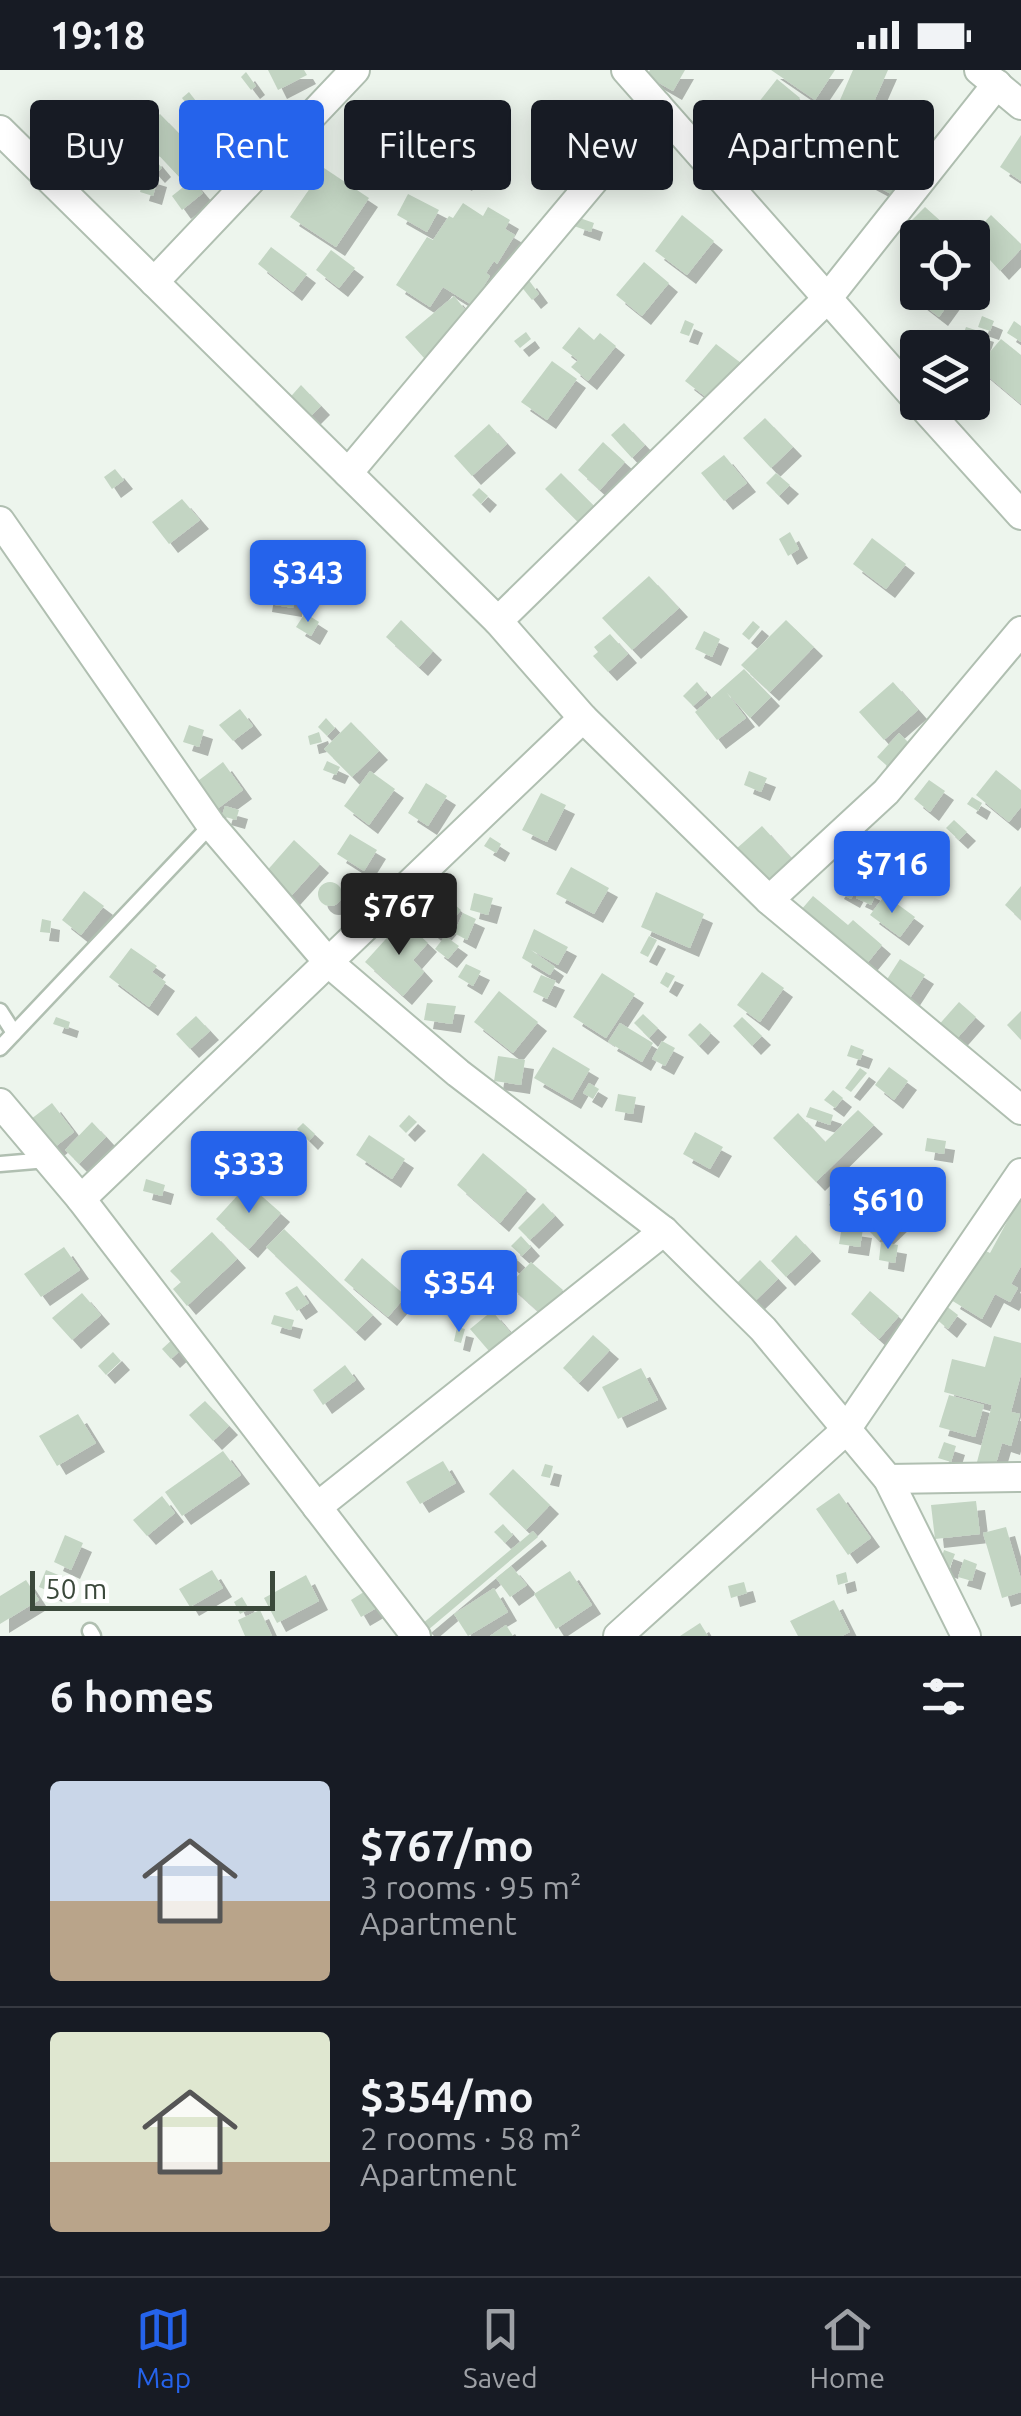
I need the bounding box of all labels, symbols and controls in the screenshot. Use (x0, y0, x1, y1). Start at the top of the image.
text: 19:18 (50, 14, 145, 56)
chip: Buy (30, 100, 159, 190)
chip: Rent (179, 100, 324, 190)
chip: Filters (344, 100, 511, 190)
chip: New (531, 100, 673, 190)
chip: Apartment (693, 100, 934, 190)
map controls (900, 220, 990, 420)
button: locate (900, 220, 990, 310)
button: layers (900, 330, 990, 420)
pin: $343 (249, 540, 367, 625)
text: $343 (272, 554, 344, 590)
pin: $716 (833, 831, 951, 916)
text: $716 (856, 845, 928, 881)
pin: $767 (340, 873, 458, 958)
text: $767 (363, 887, 435, 923)
pin: $333 (190, 1131, 308, 1216)
text: $333 (213, 1145, 285, 1181)
pin: $610 (829, 1167, 947, 1252)
text: $610 (852, 1181, 924, 1217)
pin: $354 (400, 1250, 518, 1335)
text: $354 (423, 1264, 495, 1300)
scale bar (30, 1566, 275, 1610)
text: 50 m (45, 1573, 107, 1604)
icon: filters (916, 1669, 971, 1724)
text: 6 homes (50, 1673, 214, 1720)
icon: home (130, 1821, 250, 1941)
text: $767/mo (360, 1822, 534, 1869)
text: 3 rooms · 95 m² (360, 1869, 581, 1905)
text: Apartment (360, 1905, 517, 1941)
icon: home (130, 2072, 250, 2192)
text: $354/mo (360, 2073, 534, 2120)
text: 2 rooms · 58 m² (360, 2120, 581, 2156)
text: Apartment (360, 2156, 517, 2192)
tab: Map (136, 2302, 191, 2393)
tab: Saved (463, 2302, 538, 2393)
tab: Home (809, 2302, 885, 2393)

